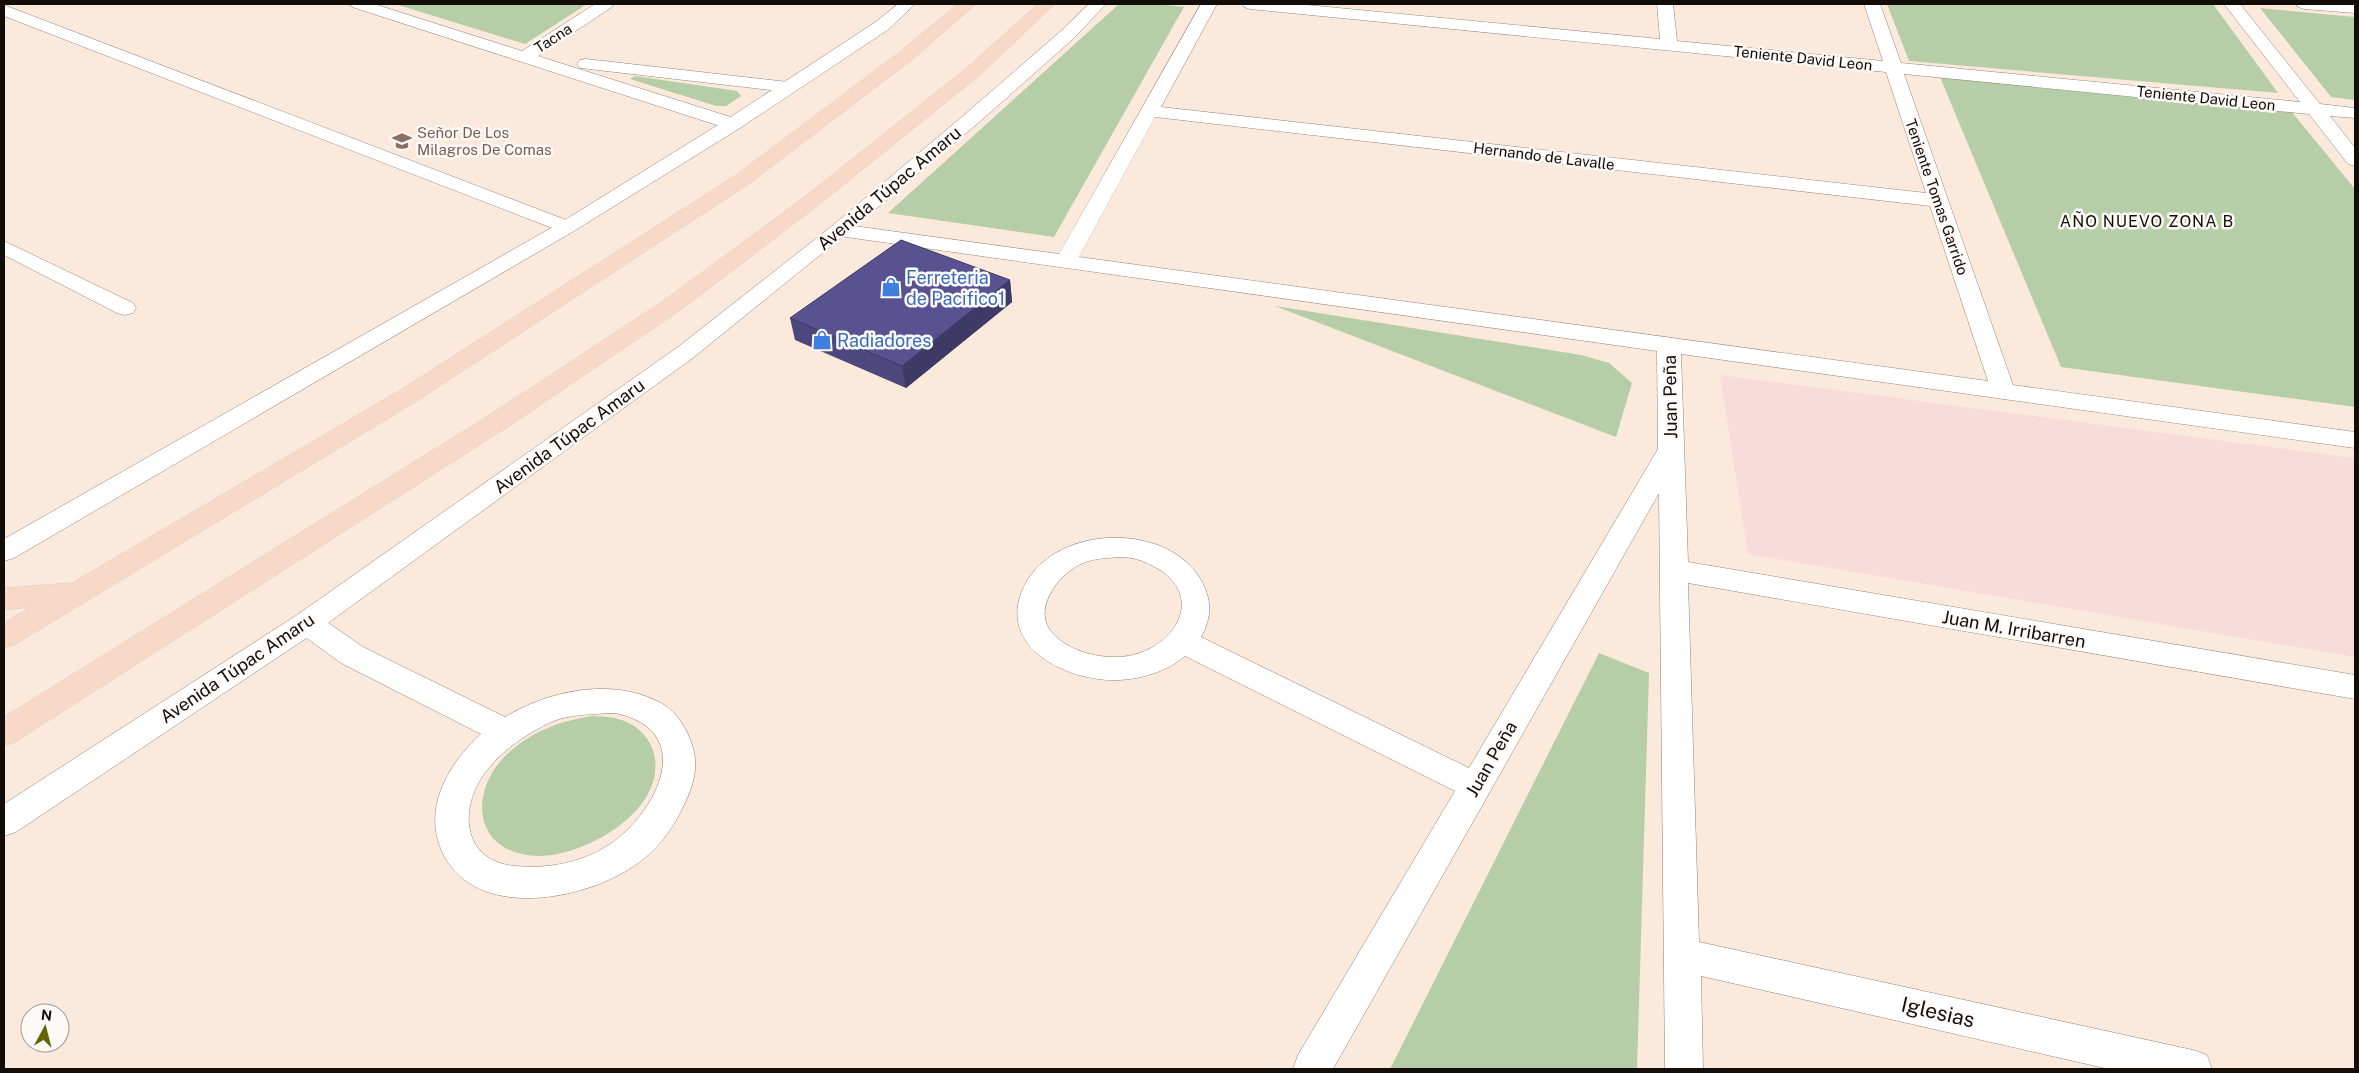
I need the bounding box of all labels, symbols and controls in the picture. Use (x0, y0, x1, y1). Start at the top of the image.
street label: Tacna (531, 20, 575, 56)
street label: Teniente David Leon (1733, 42, 1873, 74)
street label: Teniente David Leon (2136, 82, 2276, 114)
street label: Teniente Tomas Garrido (1902, 117, 1972, 277)
street label: Avenida Túpac Amaru (813, 122, 965, 254)
place label: Señor De Los Milagros De Comas (417, 124, 552, 158)
school or university icon: Señor De Los Milagros De Comas (391, 130, 413, 152)
street label: Hernando de Lavalle (1472, 139, 1616, 173)
district label: AÑO NUEVO ZONA B (2060, 211, 2234, 231)
place label: Ferreteria de Pacifico1 (906, 267, 1005, 309)
shop icon: Ferreteria de Pacifico1 (880, 276, 902, 298)
shop icon: Radiadores (811, 329, 833, 351)
place label: Radiadores (837, 330, 931, 351)
street label: Juan Peña (1659, 355, 1681, 439)
street label: Avenida Túpac Amaru (489, 374, 649, 498)
street label: Juan M. Irribarren (1941, 606, 2087, 652)
street label: Avenida Túpac Amaru (156, 609, 318, 727)
street label: Juan Peña (1461, 717, 1521, 801)
street label: Iglesias (1899, 991, 1977, 1033)
north arrow (20, 1003, 70, 1053)
text: N (40, 1006, 53, 1024)

